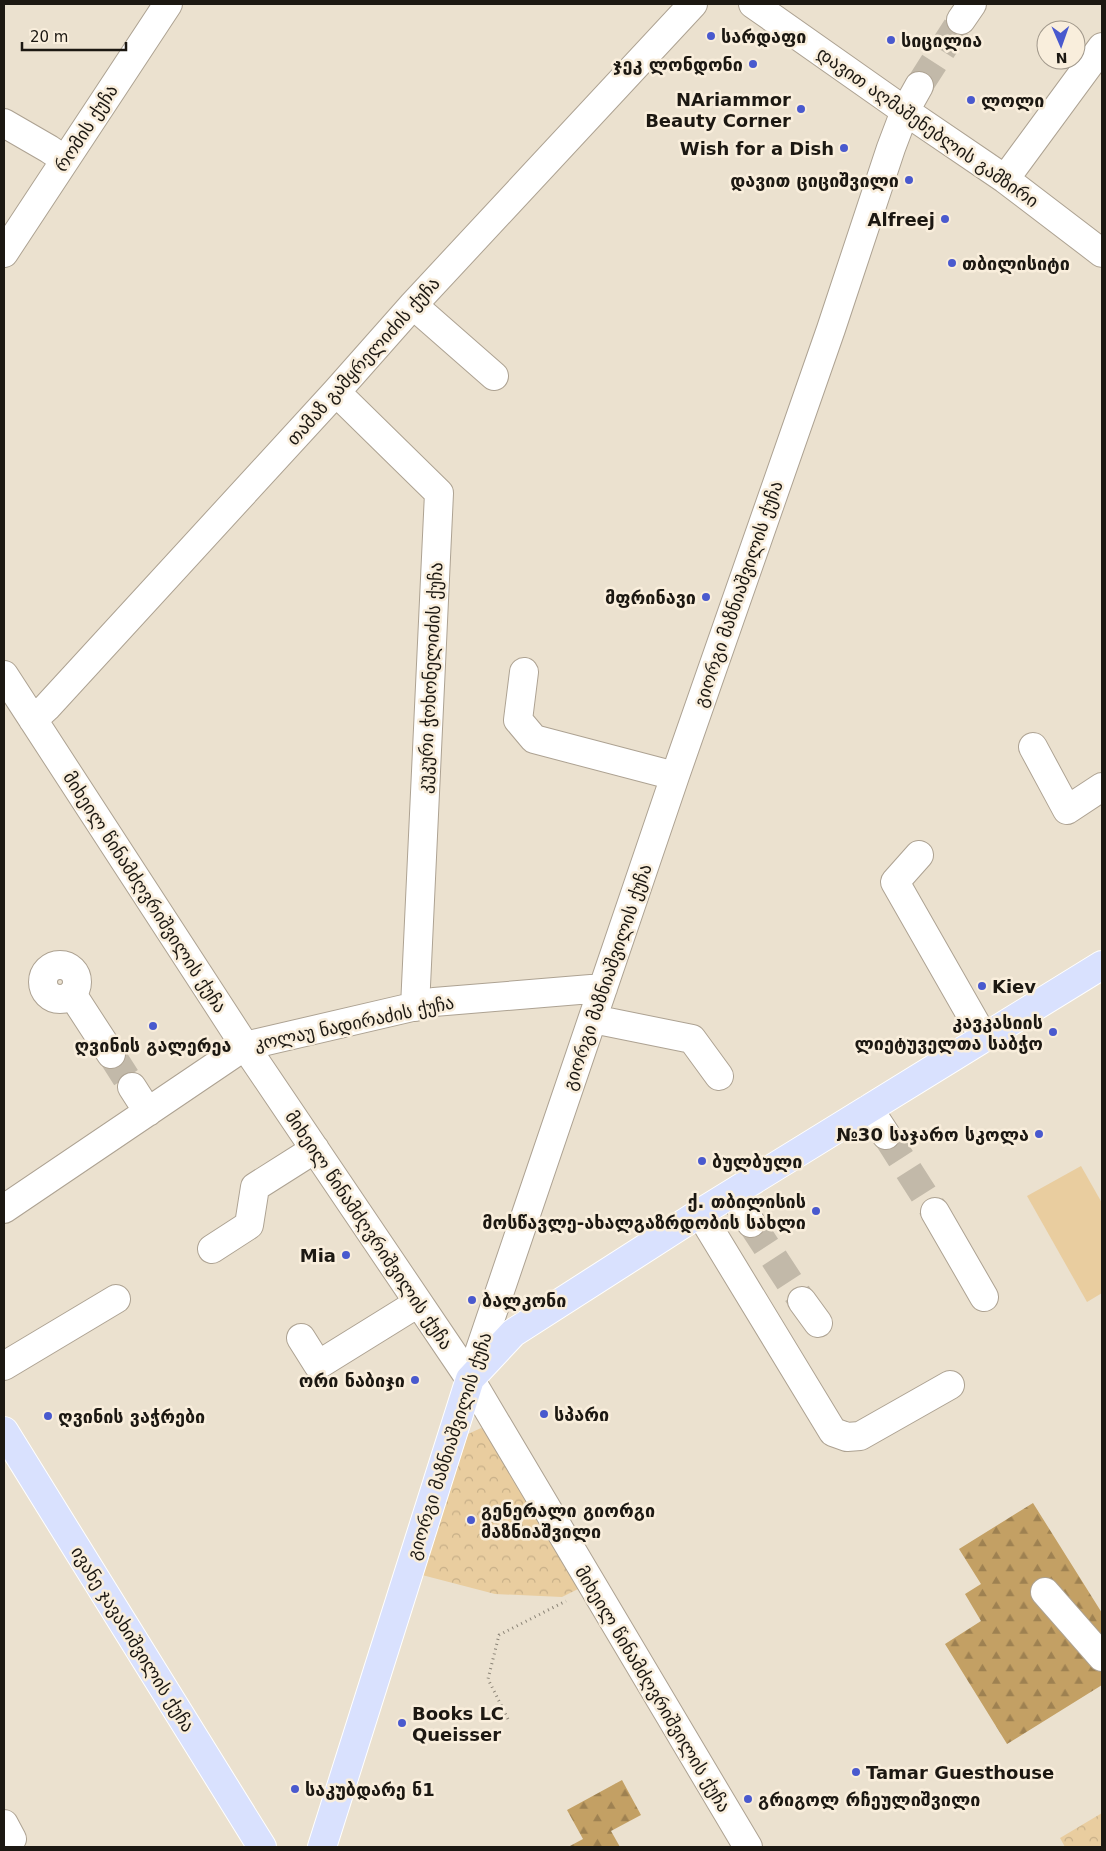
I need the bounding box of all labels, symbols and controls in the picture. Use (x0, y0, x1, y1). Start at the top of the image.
scale bar (22, 20, 126, 52)
north arrow (1036, 20, 1086, 70)
place label: სარდაფი (721, 26, 806, 47)
text: 20 m (30, 28, 68, 46)
marker: სარდაფი (705, 30, 717, 42)
place label: სიცილია (901, 30, 982, 51)
marker: სიცილია (885, 34, 897, 46)
street label: დავით აღმაშენებლის გამზირი (813, 42, 1043, 212)
text: N (1055, 50, 1068, 66)
place label: ჯეკ ლონდონი (613, 54, 743, 75)
marker: ჯეკ ლონდონი (747, 58, 759, 70)
street label: რომის ქუჩა (50, 81, 122, 175)
place label: NAriammor Beauty Corner (645, 89, 791, 131)
place label: ლოლი (981, 90, 1044, 111)
marker: ლოლი (965, 94, 977, 106)
marker: NAriammor Beauty Corner (795, 103, 807, 115)
place label: Wish for a Dish (680, 138, 834, 159)
marker: Wish for a Dish (838, 142, 850, 154)
place label: დავით ციციშვილი (730, 170, 899, 191)
marker: დავით ციციშვილი (903, 174, 915, 186)
place label: Alfreej (868, 209, 935, 230)
marker: Alfreej (939, 213, 951, 225)
place label: თბილისიტი (962, 253, 1070, 274)
marker: თბილისიტი (946, 257, 958, 269)
street label: თამაზ გამყრელიძის ქუჩა (282, 273, 444, 449)
street label: გიორგი მაზნიაშვილის ქუჩა (689, 478, 787, 710)
street label: კუკური ჭოხონელიძის ქუჩა (413, 562, 447, 794)
place label: მფრინავი (605, 587, 696, 608)
marker: მფრინავი (700, 591, 712, 603)
street label: მიხეილ წინამძღვრიშვილის ქუჩა (59, 768, 231, 1016)
street label: გიორგი მაზნიაშვილის ქუჩა (558, 861, 656, 1093)
place label: Kiev (992, 976, 1036, 997)
marker: Kiev (976, 980, 988, 992)
street label: კოლაუ ნადირაძის ქუჩა (252, 992, 456, 1054)
place label: კავკასიის ლიეტუველთა საბჭო (854, 1012, 1043, 1054)
marker: ღვინის გალერეა (147, 1020, 159, 1032)
marker: კავკასიის ლიეტუველთა საბჭო (1047, 1026, 1059, 1038)
place label: ღვინის გალერეა (74, 1035, 232, 1056)
street label: მიხეილ წინამძღვრიშვილის ქუჩა (281, 1107, 457, 1353)
place label: №30 საჯარო სკოლა (836, 1124, 1029, 1145)
marker: №30 საჯარო სკოლა (1033, 1128, 1045, 1140)
place label: ბულბული (712, 1151, 802, 1172)
marker: ბულბული (696, 1155, 708, 1167)
place label: ქ. თბილისის მოსწავლე-ახალგაზრდობის სახლი (482, 1191, 806, 1233)
marker: ქ. თბილისის მოსწავლე-ახალგაზრდობის სახლი (810, 1205, 822, 1217)
place label: Mia (300, 1245, 336, 1266)
marker: Mia (340, 1249, 352, 1261)
place label: ბალკონი (482, 1290, 566, 1311)
marker: ბალკონი (466, 1294, 478, 1306)
street label: გიორგი მაზნიაშვილის ქუჩა (402, 1330, 496, 1562)
place label: ორი ნაბიჯი (299, 1370, 405, 1391)
marker: ორი ნაბიჯი (409, 1374, 421, 1386)
place label: სპარი (554, 1404, 609, 1425)
place label: ღვინის ვაჭრები (58, 1406, 205, 1427)
marker: სპარი (538, 1408, 550, 1420)
marker: ღვინის ვაჭრები (42, 1410, 54, 1422)
place label: გენერალი გიორგი მაზნიაშვილი (481, 1500, 655, 1542)
marker: გენერალი გიორგი მაზნიაშვილი (465, 1514, 477, 1526)
street label: ივანე ჯავახიშვილის ქუჩა (67, 1542, 199, 1736)
street label: მიხეილ წინამძღვრიშვილის ქუჩა (571, 1562, 735, 1816)
place label: Books LC Queisser (412, 1703, 504, 1745)
marker: Books LC Queisser (396, 1717, 408, 1729)
place label: Tamar Guesthouse (866, 1762, 1054, 1783)
marker: Tamar Guesthouse (850, 1766, 862, 1778)
place label: საკუბდარე ნ1 (305, 1779, 435, 1800)
marker: საკუბდარე ნ1 (289, 1783, 301, 1795)
place label: გრიგოლ რჩეულიშვილი (758, 1789, 981, 1810)
marker: გრიგოლ რჩეულიშვილი (742, 1793, 754, 1805)

